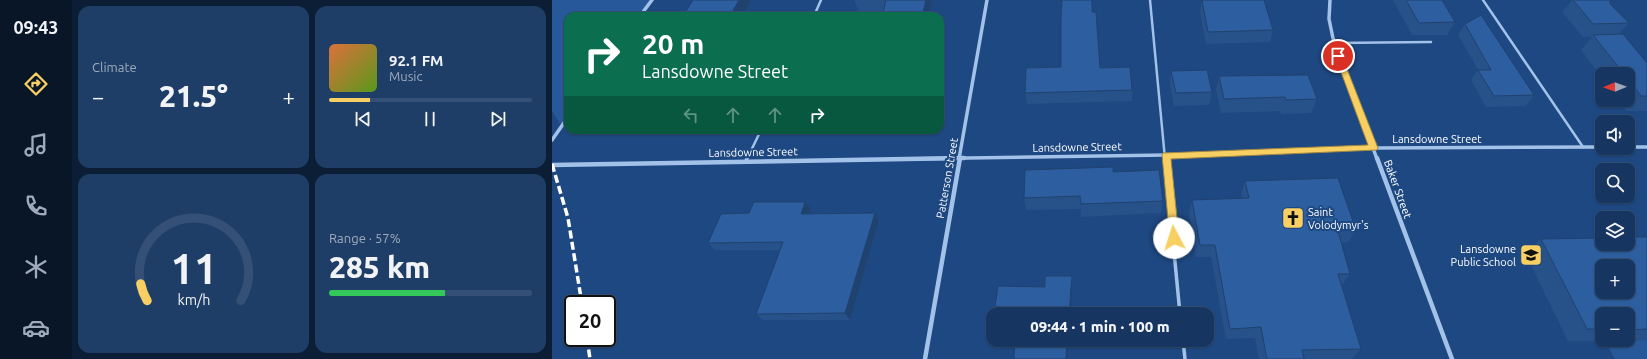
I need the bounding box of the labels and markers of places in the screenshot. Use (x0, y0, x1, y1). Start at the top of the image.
pin (1321, 39, 1355, 73)
church icon: Saint Volodymyr's (1280, 205, 1306, 231)
place label: Saint Volodymyr's (1308, 206, 1369, 231)
school or university icon: Lansdowne Public School (1518, 242, 1544, 268)
place label: Lansdowne Public School (1451, 243, 1516, 268)

